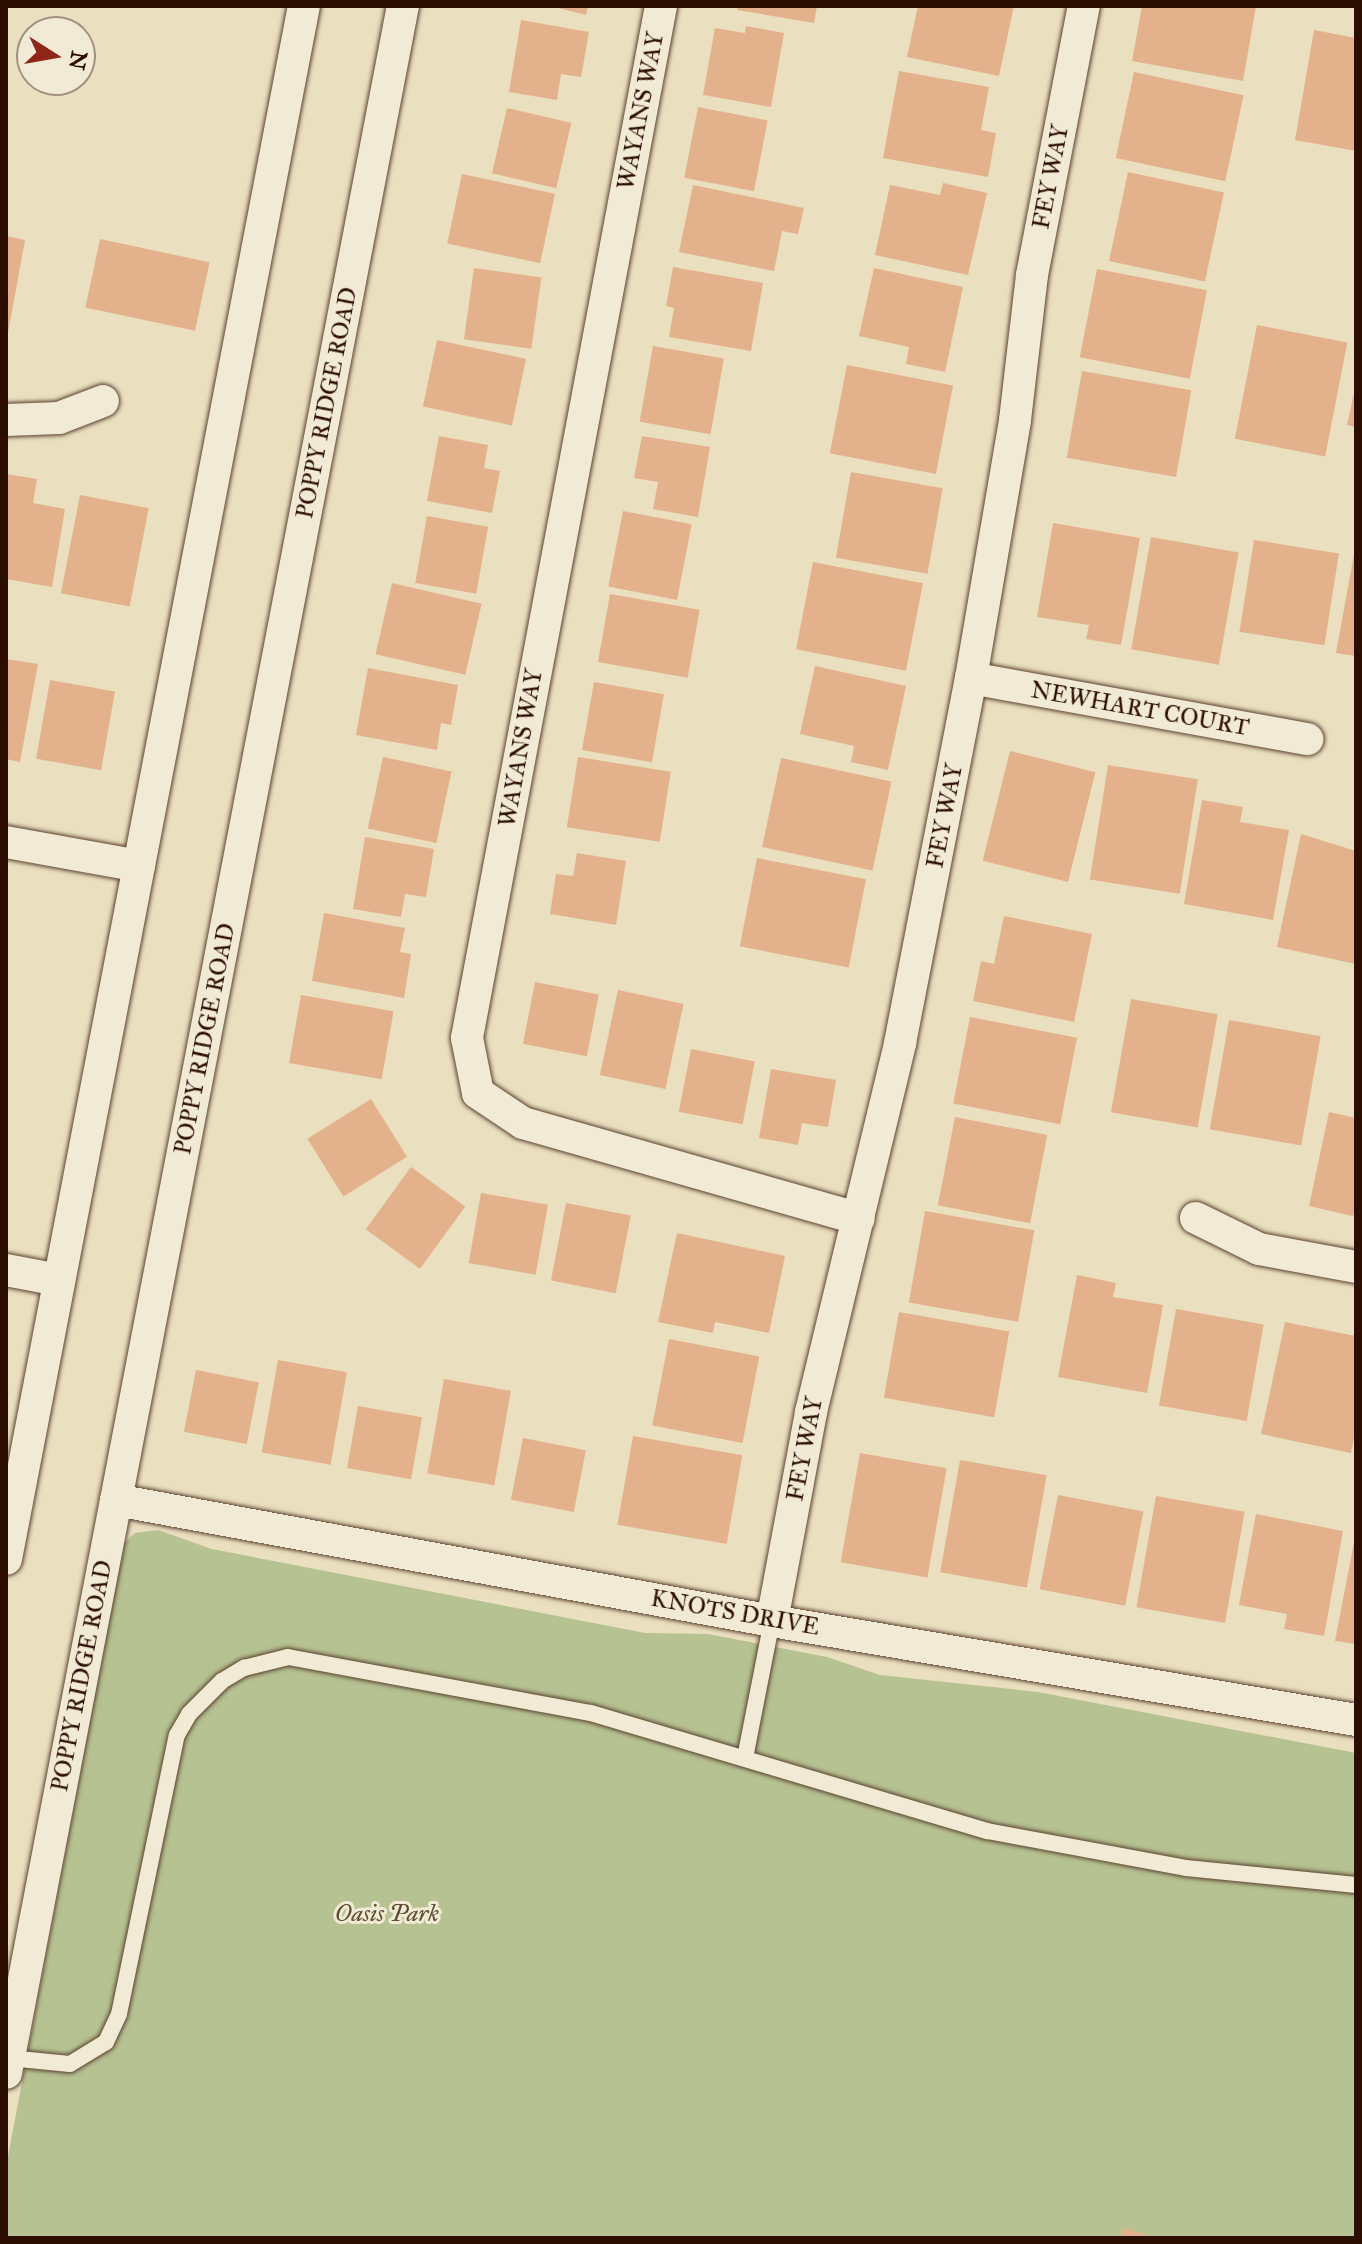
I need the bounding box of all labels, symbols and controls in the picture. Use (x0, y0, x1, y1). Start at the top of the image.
north arrow (16, 16, 96, 96)
street label: WAYANS WAY (612, 30, 670, 192)
text: N (63, 49, 93, 72)
street label: FEY WAY (1027, 122, 1075, 232)
street label: POPPY RIDGE ROAD (290, 285, 364, 521)
street label: WAYANS WAY (493, 667, 549, 829)
street label: NEWHART COURT (1028, 676, 1252, 742)
street label: FEY WAY (921, 761, 969, 871)
street label: POPPY RIDGE ROAD (168, 921, 242, 1157)
street label: FEY WAY (781, 1394, 829, 1504)
street label: POPPY RIDGE ROAD (45, 1558, 119, 1794)
street label: KNOTS DRIVE (648, 1584, 822, 1642)
park label: Oasis Park (335, 1900, 439, 1928)

